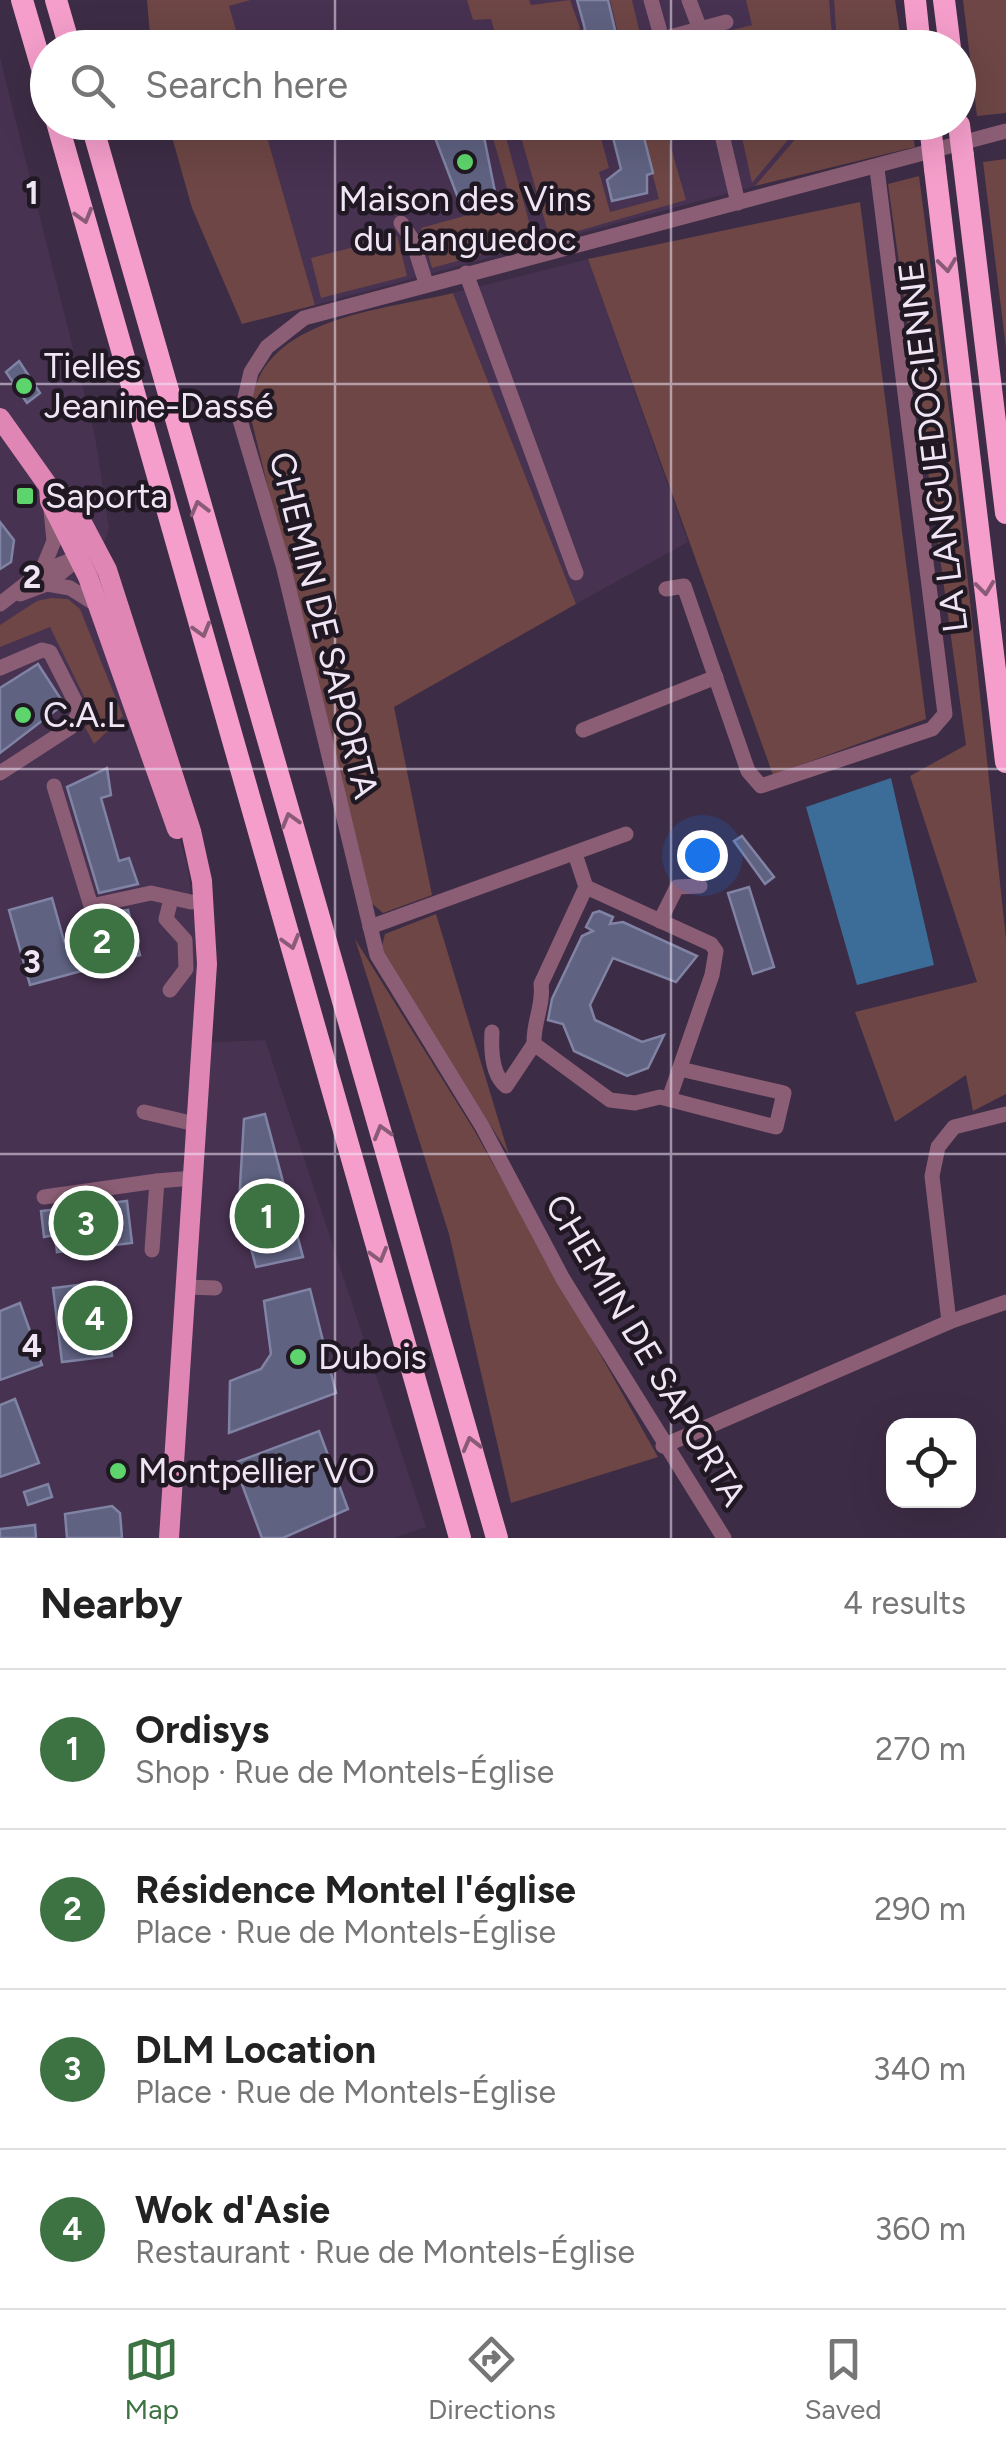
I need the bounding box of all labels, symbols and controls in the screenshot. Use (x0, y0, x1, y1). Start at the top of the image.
search box (30, 30, 976, 140)
icon: search (65, 58, 120, 113)
text: Search here (145, 62, 348, 108)
marker: Maison des Vins du Languedoc (454, 151, 476, 173)
text: 1 (25, 174, 39, 212)
place label: Maison des Vins du Languedoc (338, 178, 592, 260)
one-way arrow (72, 207, 93, 224)
one-way arrow (936, 258, 957, 274)
street label: LA LANGUEDOCIENNE (889, 259, 977, 635)
place label: Tielles Jeanine-Dassé (44, 345, 274, 427)
marker: Tielles Jeanine-Dassé (13, 375, 35, 397)
street label: CHEMIN DE SAPORTA (261, 447, 387, 803)
place label: Saporta (45, 475, 168, 517)
marker: Saporta (14, 485, 36, 507)
one-way arrow (190, 500, 211, 517)
text: 2 (23, 558, 41, 596)
one-way arrow (974, 580, 995, 596)
one-way arrow (190, 621, 211, 638)
place label: C.A.L (43, 694, 125, 736)
marker: C.A.L (12, 704, 34, 726)
one-way arrow (281, 812, 302, 829)
your location (677, 830, 728, 881)
pin: 2 (70, 904, 134, 978)
one-way arrow (279, 933, 300, 951)
text: 3 (23, 943, 41, 981)
one-way arrow (372, 1123, 393, 1141)
pin: 1 (234, 1178, 300, 1254)
pin: 3 (54, 1186, 118, 1260)
street label: CHEMIN DE SAPORTA (536, 1187, 756, 1513)
one-way arrow (368, 1246, 389, 1263)
pin: 4 (62, 1280, 128, 1356)
text: 4 (22, 1327, 42, 1365)
place label: Dubois (318, 1336, 427, 1378)
marker: Dubois (287, 1346, 309, 1368)
map controls (886, 1418, 976, 1508)
button: locate (886, 1418, 976, 1508)
one-way arrow (462, 1436, 483, 1453)
place label: Montpellier VO (138, 1450, 375, 1492)
marker: Montpellier VO (107, 1460, 129, 1482)
text: Nearby (40, 1578, 182, 1629)
text: 4 results (843, 1584, 966, 1622)
text: Ordisys (135, 1707, 269, 1753)
text: 1 (66, 1730, 79, 1768)
text: 270 m (875, 1730, 966, 1768)
text: Shop · Rue de Montels-Église (135, 1753, 554, 1791)
text: Résidence Montel l'église (135, 1867, 576, 1913)
text: 2 (63, 1890, 82, 1928)
text: 290 m (874, 1890, 966, 1928)
text: Place · Rue de Montels-Église (135, 1913, 556, 1951)
text: DLM Location (135, 2027, 376, 2073)
text: 3 (64, 2050, 81, 2088)
text: 340 m (873, 2050, 966, 2088)
text: Place · Rue de Montels-Église (135, 2073, 556, 2111)
text: Wok d'Asie (135, 2187, 330, 2233)
text: 4 (62, 2210, 83, 2248)
text: 360 m (875, 2210, 966, 2248)
text: Restaurant · Rue de Montels-Église (135, 2233, 635, 2271)
tab: Map (124, 2332, 179, 2426)
tab: Directions (428, 2332, 556, 2426)
tab: Saved (804, 2332, 882, 2426)

